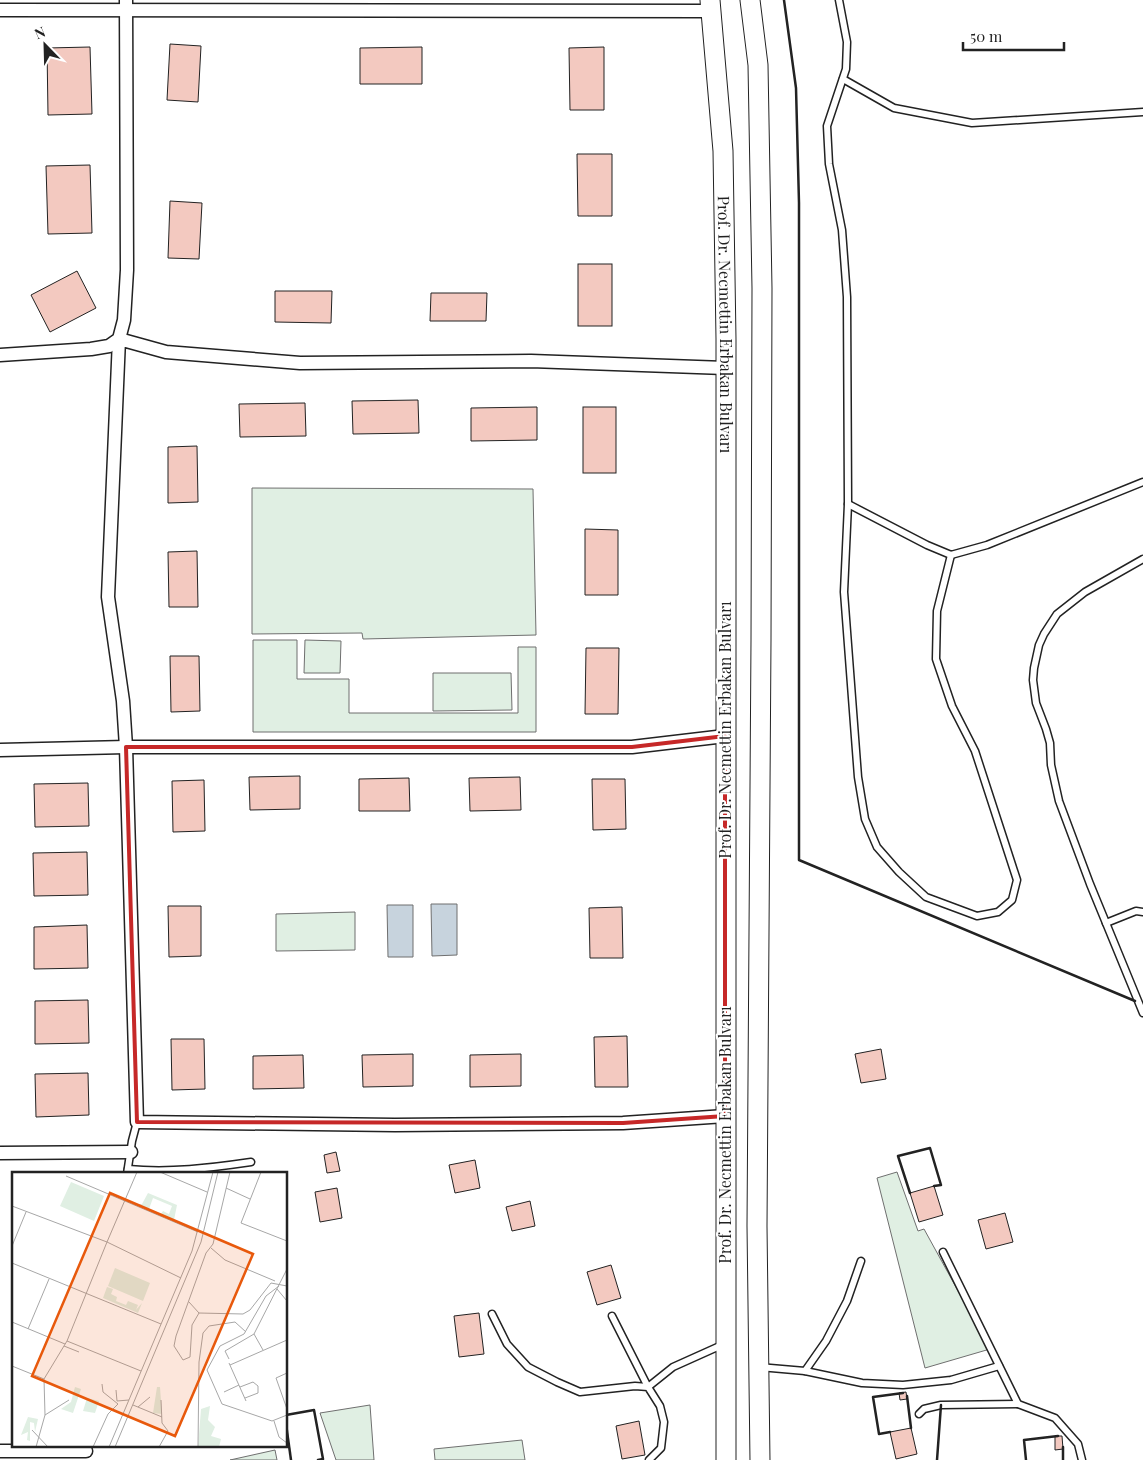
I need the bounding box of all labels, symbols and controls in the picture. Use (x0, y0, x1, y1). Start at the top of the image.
north arrow (20, 20, 70, 70)
scale bar (963, 20, 1064, 52)
text: N (31, 22, 48, 43)
text: 50 m (970, 26, 1003, 46)
street label: Prof. Dr. Necmettin Erbakan Bulvarı (714, 195, 737, 454)
street label: Prof. Dr. Necmettin Erbakan Bulvarı (714, 601, 735, 859)
street label: Prof. Dr. Necmettin Erbakan Bulvarı (714, 1006, 735, 1264)
inset map (12, 1172, 288, 1448)

